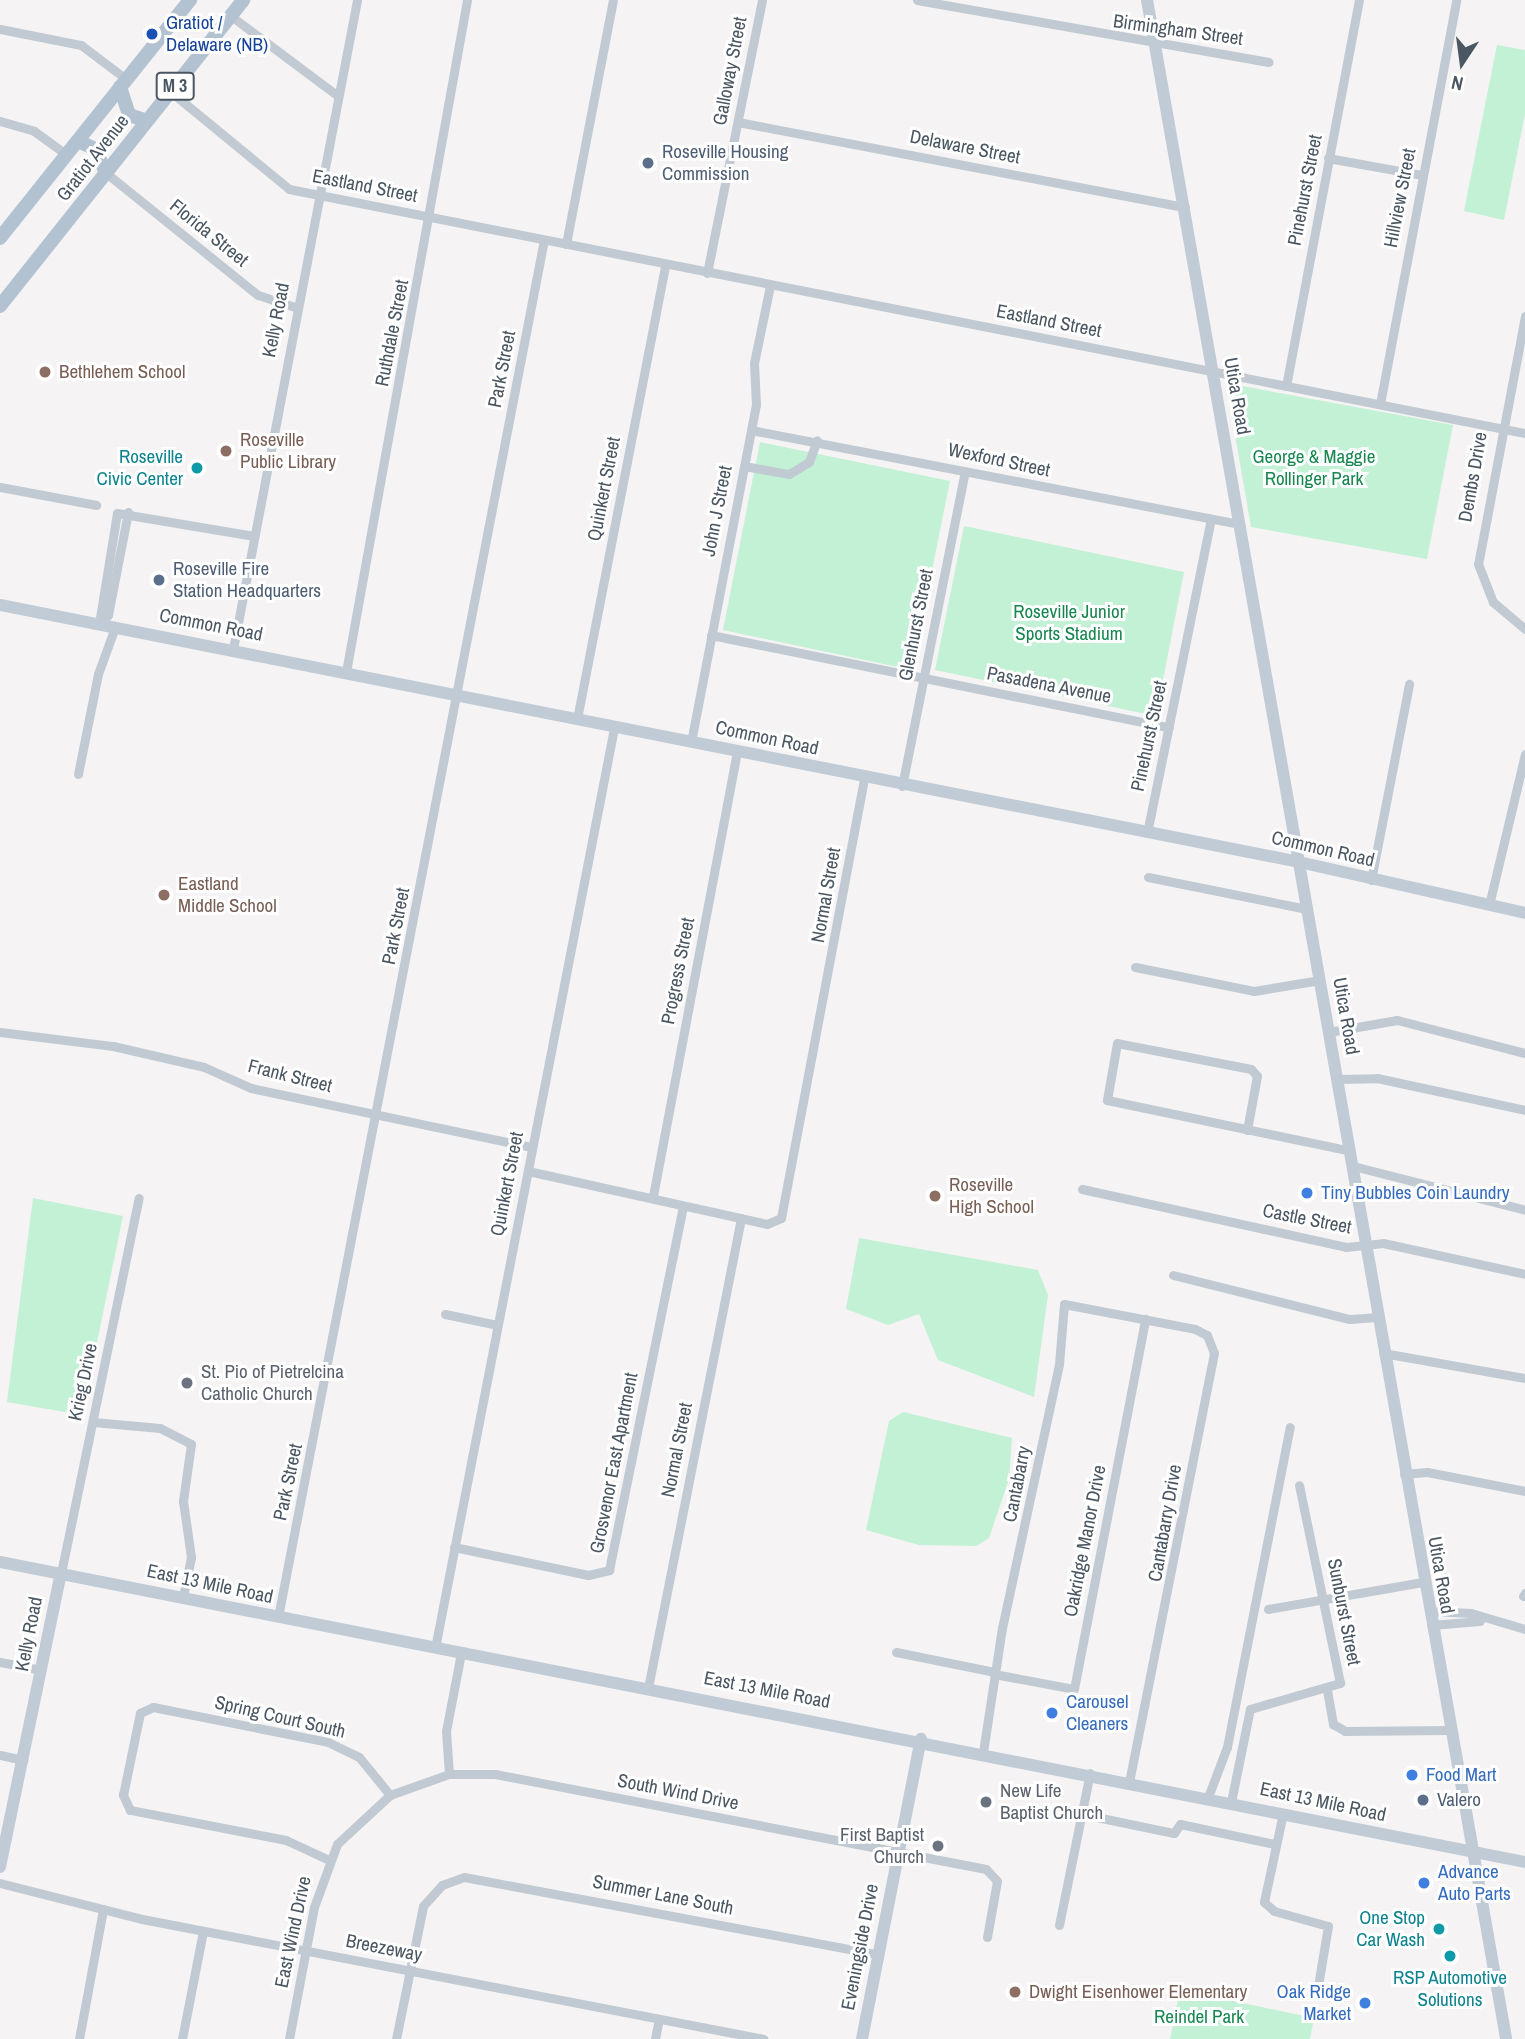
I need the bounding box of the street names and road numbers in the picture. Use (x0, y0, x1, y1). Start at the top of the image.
street label: Birmingham Street (1112, 10, 1244, 50)
street label: Galloway Street (708, 15, 752, 127)
road number: M 3 (154, 72, 196, 100)
street label: Gratiot Avenue (52, 110, 134, 206)
street label: Delaware Street (908, 125, 1022, 169)
street label: Pinehurst Street (1283, 133, 1327, 247)
street label: Hillview Street (1379, 147, 1421, 249)
street label: Eastland Street (311, 165, 419, 207)
street label: Florida Street (165, 194, 253, 272)
street label: Ruthdale Street (370, 278, 414, 388)
street label: Kelly Road (258, 281, 294, 359)
street label: Eastland Street (995, 300, 1103, 342)
street label: Park Street (483, 329, 521, 409)
street label: Utica Road (1219, 356, 1255, 436)
street label: Dembs Drive (1454, 430, 1492, 524)
street label: Quinkert Street (583, 435, 625, 543)
street label: Wexford Street (946, 438, 1052, 482)
street label: John J Street (697, 464, 737, 558)
street label: Glenhurst Street (894, 567, 938, 683)
street label: Common Road (157, 604, 265, 646)
street label: Pasadena Avenue (984, 662, 1114, 708)
street label: Pinehurst Street (1126, 679, 1172, 793)
street label: Common Road (713, 716, 821, 760)
street label: Common Road (1269, 826, 1377, 872)
street label: Normal Street (806, 846, 846, 944)
street label: Park Street (377, 886, 415, 966)
street label: Progress Street (656, 916, 700, 1026)
street label: Utica Road (1328, 976, 1364, 1056)
street label: Frank Street (246, 1055, 334, 1097)
street label: Quinkert Street (486, 1130, 528, 1238)
street label: Castle Street (1261, 1199, 1353, 1239)
street label: Krieg Drive (64, 1341, 102, 1423)
street label: Grosvenor East Apartment (585, 1370, 643, 1556)
street label: Normal Street (657, 1401, 697, 1499)
street label: Park Street (269, 1442, 307, 1522)
street label: Cantabarry (998, 1444, 1036, 1524)
street label: Oakridge Manor Drive (1059, 1463, 1111, 1619)
street label: Cantabarry Drive (1143, 1463, 1187, 1583)
street label: Utica Road (1423, 1535, 1459, 1615)
street label: Sunburst Street (1322, 1557, 1366, 1667)
street label: East 13 Mile Road (145, 1560, 275, 1608)
street label: Kelly Road (11, 1595, 47, 1673)
street label: East 13 Mile Road (702, 1667, 832, 1713)
street label: Spring Court South (212, 1691, 348, 1743)
street label: South Wind Drive (615, 1769, 741, 1815)
street label: East 13 Mile Road (1258, 1778, 1388, 1826)
street label: Summer Lane South (591, 1870, 735, 1920)
street label: East Wind Drive (270, 1874, 316, 1990)
street label: Eveningside Drive (837, 1882, 883, 2012)
street label: Breezeway (344, 1929, 424, 1967)

